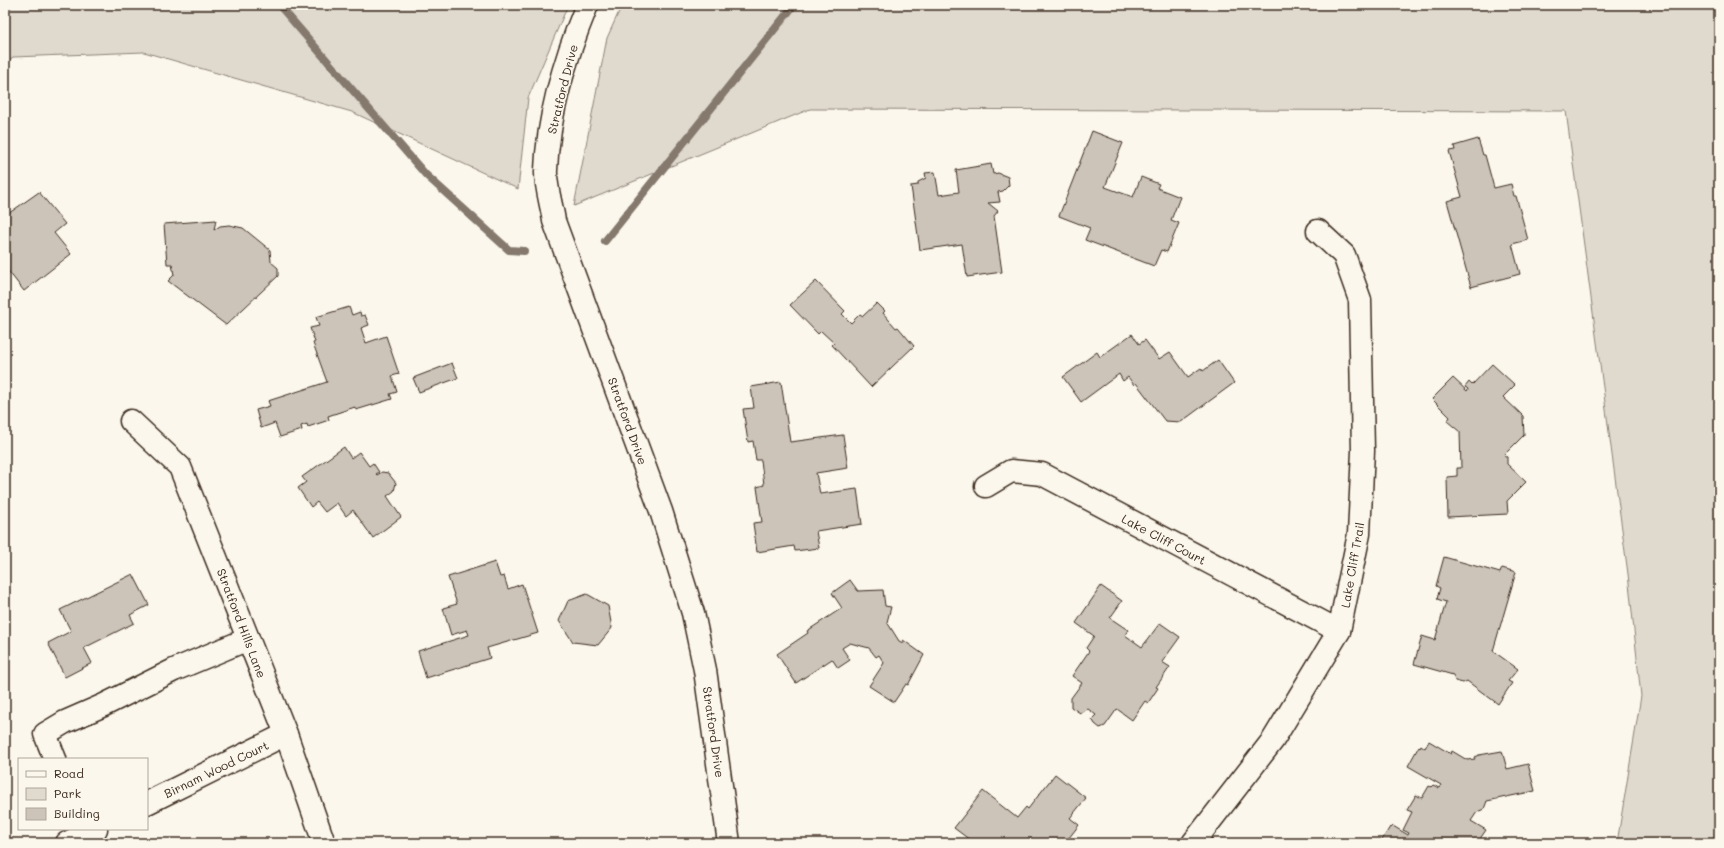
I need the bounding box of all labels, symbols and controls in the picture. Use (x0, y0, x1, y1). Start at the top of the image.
street label: Stratford Drive (543, 43, 581, 135)
street label: Stratford Drive (605, 375, 651, 467)
street label: Lake Cliff Court (1119, 510, 1209, 568)
street label: Lake Cliff Trail (1337, 521, 1367, 609)
street label: Stratford Hills Lane (214, 566, 270, 680)
street label: Stratford Drive (700, 685, 728, 779)
street label: Birnam Wood Court (161, 737, 271, 801)
legend (18, 758, 148, 830)
text: Road (54, 765, 84, 781)
text: Park (54, 785, 81, 801)
text: Building (54, 805, 100, 821)

